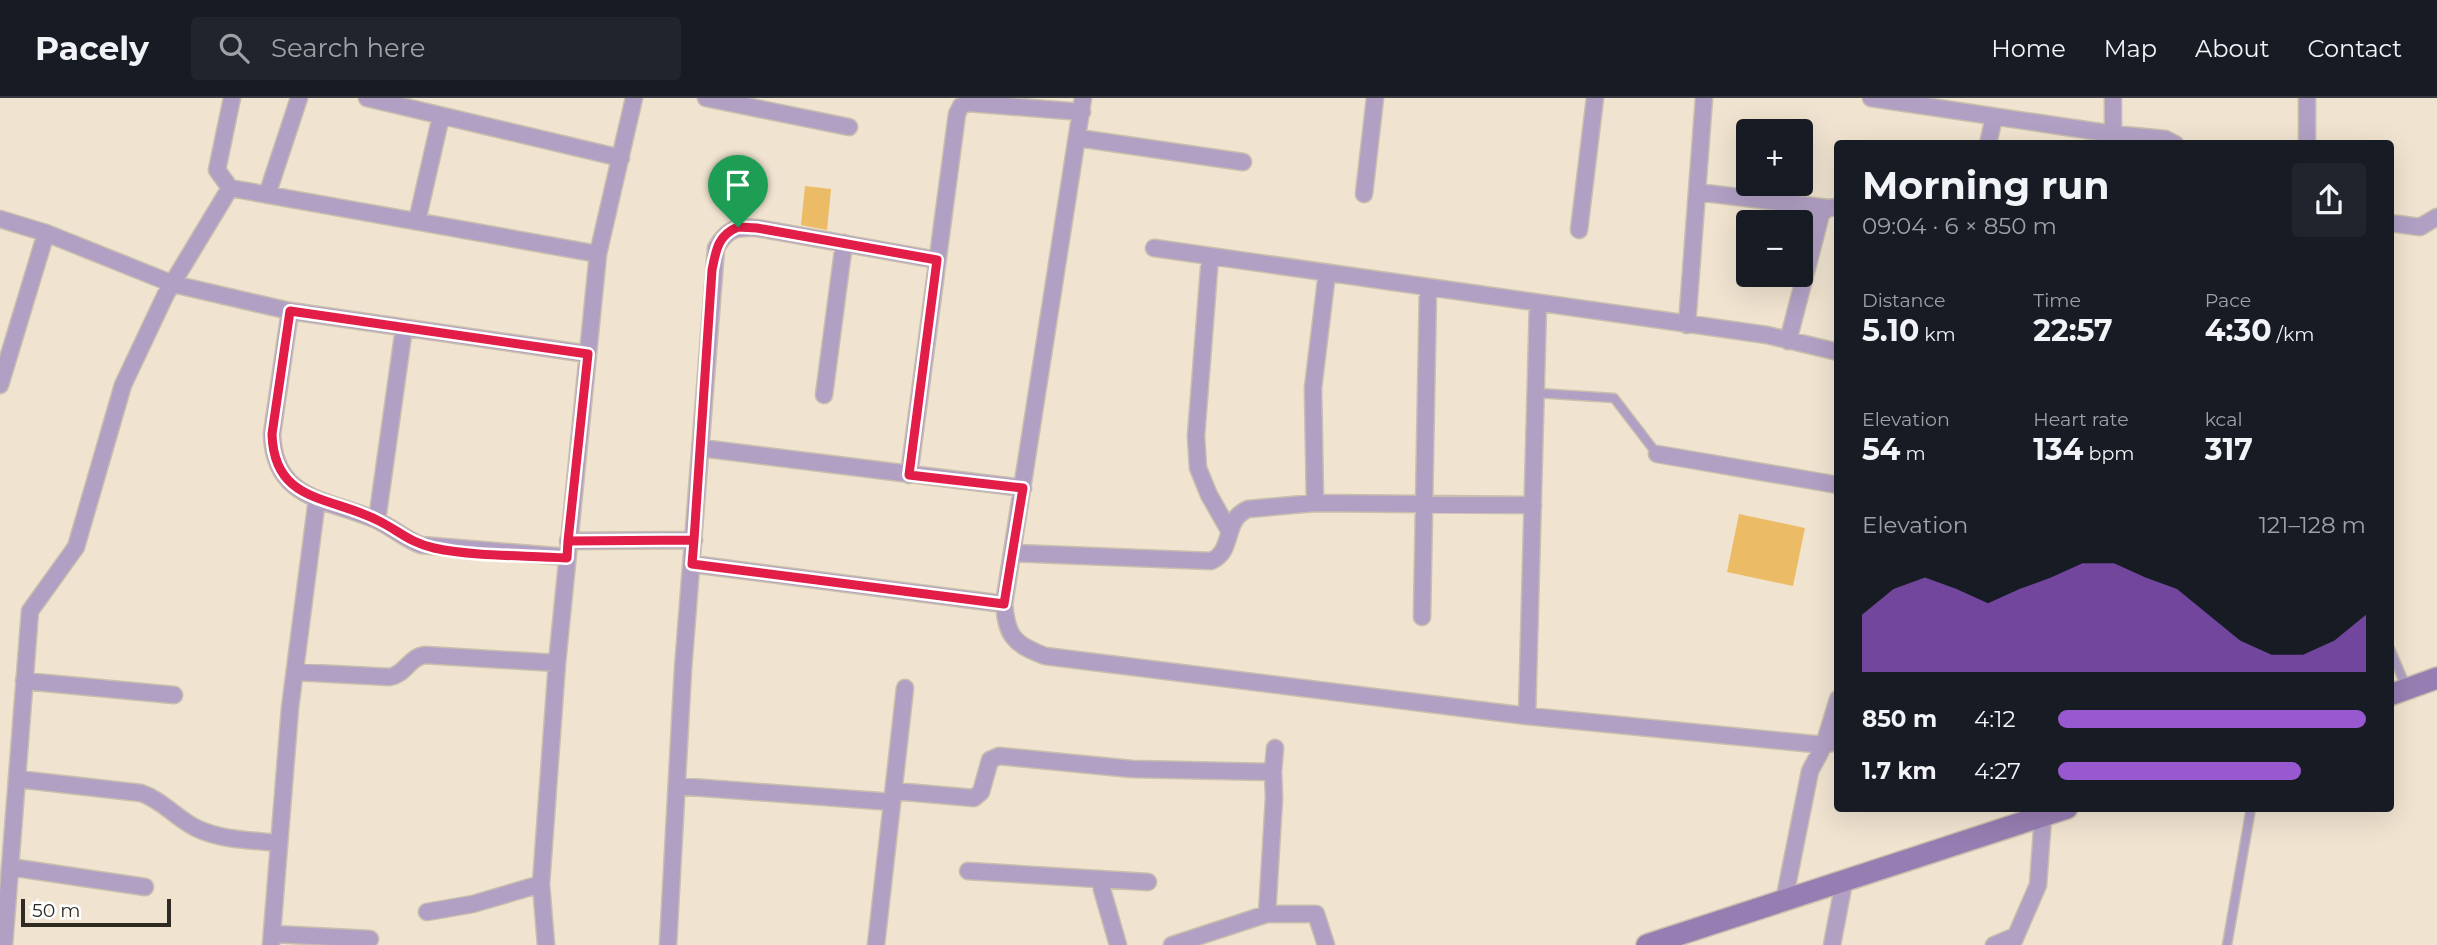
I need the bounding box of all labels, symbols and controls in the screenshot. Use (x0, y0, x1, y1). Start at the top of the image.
search box (191, 17, 681, 80)
text: Pacely (35, 28, 149, 68)
icon: search (215, 29, 253, 67)
text: Search here (271, 32, 426, 64)
text: Home (1991, 34, 2066, 63)
text: Map (2104, 34, 2157, 63)
text: About (2195, 34, 2269, 63)
text: Contact (2307, 34, 2402, 63)
map controls (1736, 119, 1813, 287)
button: + (1736, 119, 1813, 196)
pin (708, 155, 768, 227)
text: Morning run (1862, 162, 2110, 209)
button: share (2292, 163, 2366, 237)
icon: arrive (719, 166, 757, 204)
button: − (1736, 210, 1813, 287)
text: 09:04 · 6 × 850 m (1862, 212, 2057, 240)
text: Distance (1862, 289, 1945, 312)
text: Time (2033, 289, 2081, 312)
text: Pace (2205, 289, 2251, 312)
text: 5.10 (1862, 312, 1919, 349)
text: 22:57 (2033, 312, 2113, 349)
text: 4:30 (2205, 312, 2272, 349)
text: km (1919, 323, 1956, 346)
text: /km (2272, 323, 2314, 346)
text: Elevation (1862, 408, 1950, 431)
text: Heart rate (2033, 408, 2129, 431)
text: kcal (2205, 408, 2243, 431)
text: 54 (1862, 431, 1901, 468)
text: 134 (2033, 431, 2084, 468)
text: 317 (2205, 431, 2253, 468)
text: m (1901, 442, 1926, 465)
text: bpm (2084, 442, 2134, 465)
text: Elevation (1862, 511, 1968, 539)
text: 121–128 m (2259, 511, 2366, 539)
text: 850 m (1862, 705, 1937, 733)
text: 4:12 (1974, 705, 2016, 733)
text: 1.7 km (1862, 757, 1937, 785)
text: 4:27 (1974, 757, 2021, 785)
scale bar (21, 896, 172, 928)
text: 50 m (32, 899, 80, 922)

